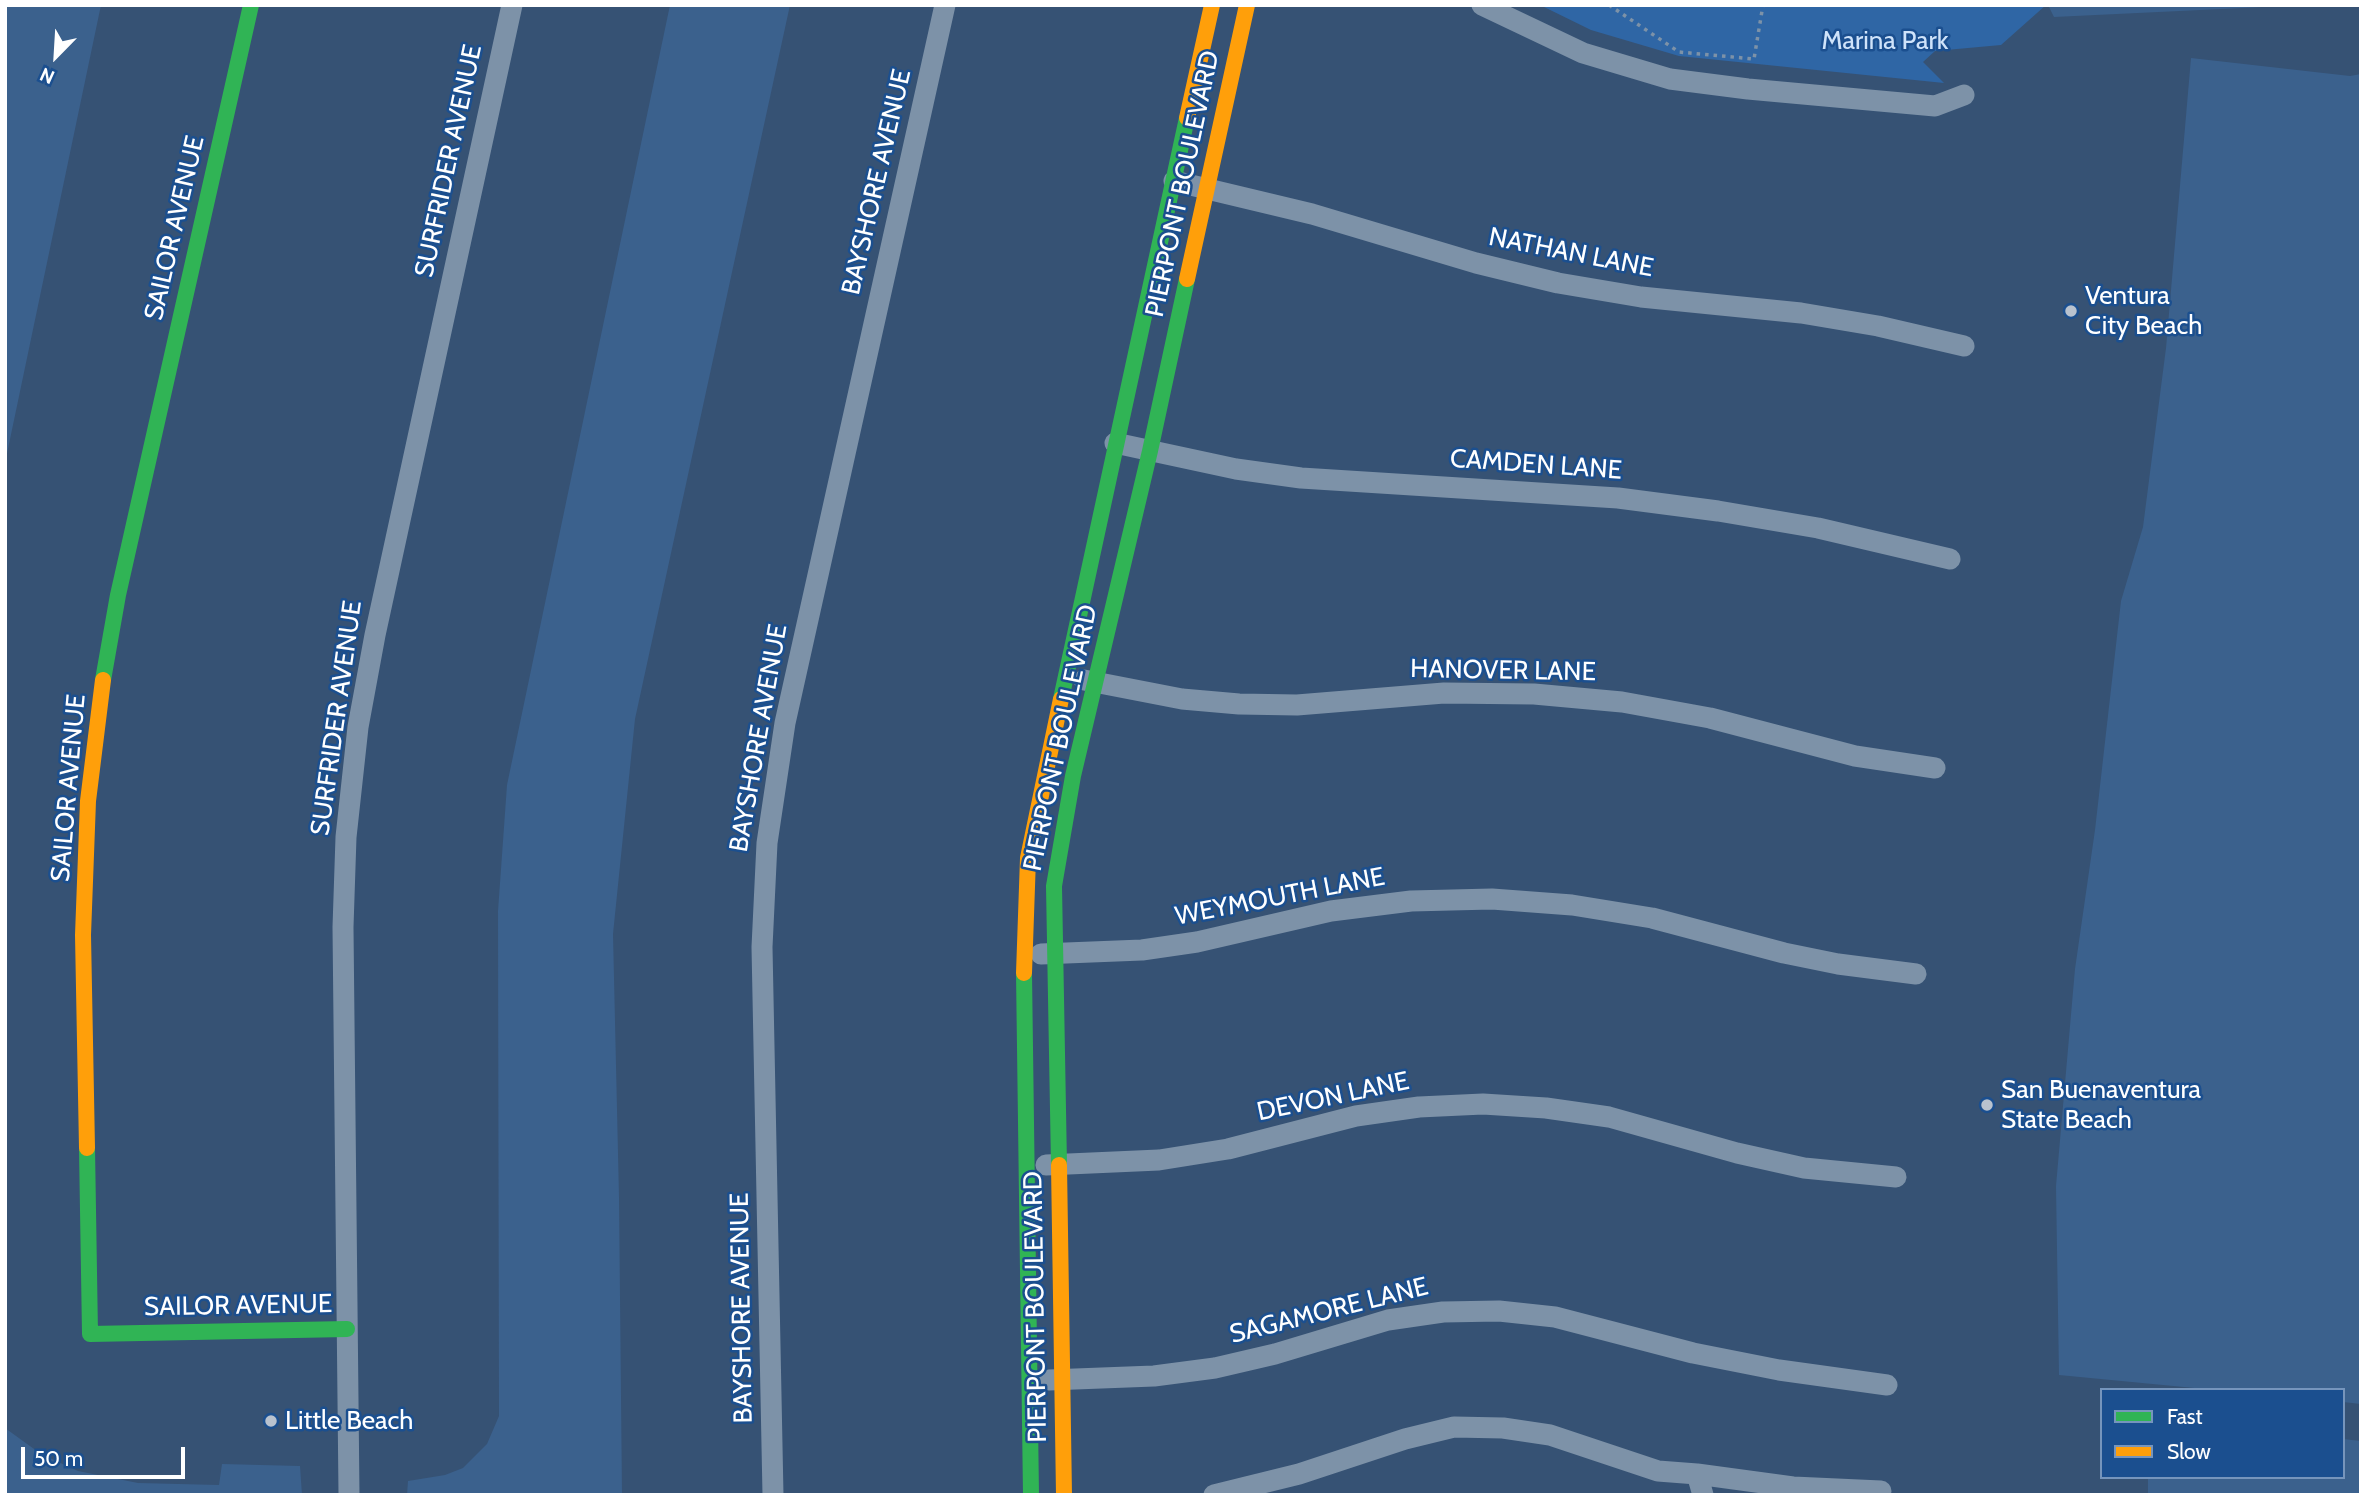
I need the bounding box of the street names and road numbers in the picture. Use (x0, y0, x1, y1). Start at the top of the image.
street label: SURFRIDER AVENUE (409, 42, 489, 280)
street label: PIERPONT BOULEVARD (1140, 48, 1226, 320)
street label: BAYSHORE AVENUE (836, 66, 918, 298)
street label: SAILOR AVENUE (139, 133, 211, 323)
street label: NATHAN LANE (1486, 222, 1656, 284)
street label: CAMDEN LANE (1449, 443, 1623, 487)
street label: SURFRIDER AVENUE (305, 599, 369, 837)
street label: PIERPONT BOULEVARD (1018, 602, 1104, 874)
street label: BAYSHORE AVENUE (724, 622, 794, 854)
street label: HANOVER LANE (1410, 654, 1596, 688)
street label: SAILOR AVENUE (45, 693, 93, 883)
street label: WEYMOUTH LANE (1173, 861, 1387, 933)
street label: DEVON LANE (1254, 1066, 1412, 1128)
street label: PIERPONT BOULEVARD (1018, 1171, 1054, 1443)
street label: BAYSHORE AVENUE (724, 1192, 760, 1424)
street label: SAGAMORE LANE (1227, 1271, 1431, 1351)
street label: SAILOR AVENUE (144, 1289, 332, 1323)

